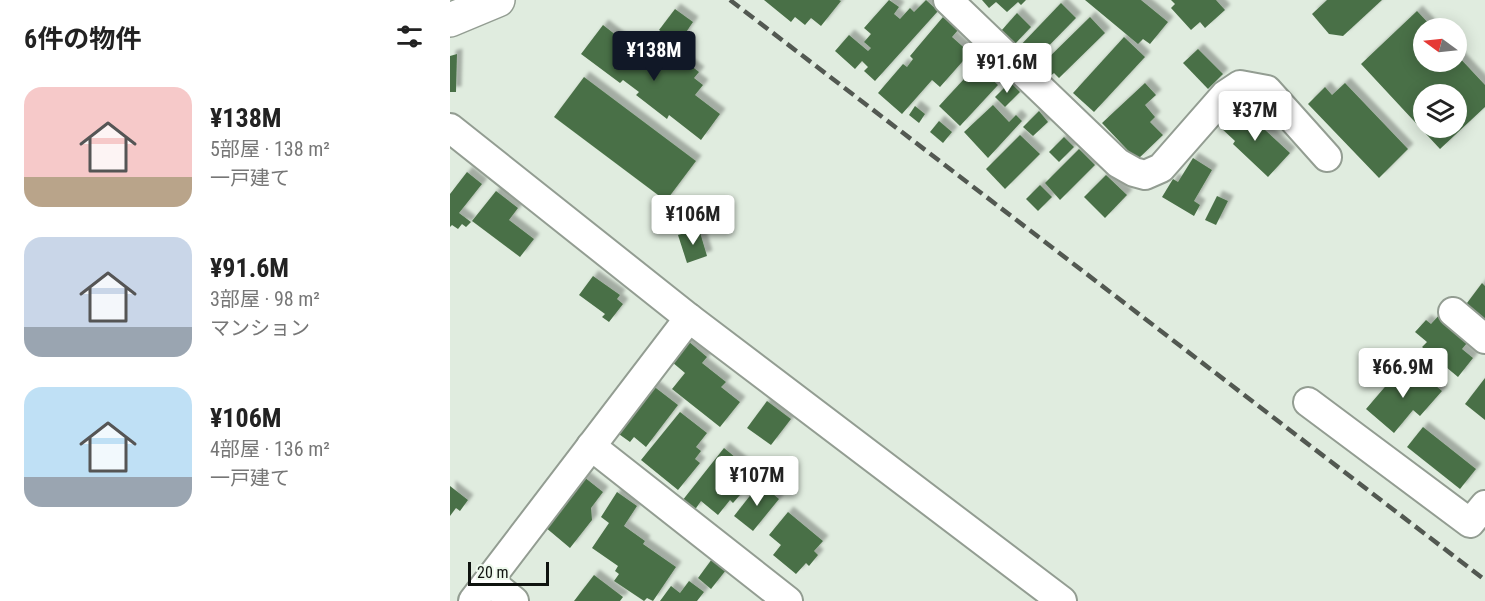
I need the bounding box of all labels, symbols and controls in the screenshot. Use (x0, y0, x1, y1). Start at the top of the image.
north arrow (1413, 18, 1467, 72)
map controls (1413, 18, 1467, 138)
icon: filters (393, 20, 426, 53)
text: 6件の物件 (24, 24, 141, 54)
pin: ¥138M (612, 31, 696, 82)
text: ¥138M (627, 38, 682, 62)
pin: ¥91.6M (958, 43, 1056, 94)
text: ¥91.6M (977, 50, 1037, 74)
button: layers (1413, 84, 1467, 138)
pin: ¥37M (1219, 91, 1291, 142)
text: ¥37M (1233, 98, 1277, 122)
text: ¥138M (210, 103, 282, 133)
icon: home (72, 111, 144, 183)
text: 5部屋 · 138 m² (210, 137, 330, 161)
text: 一戸建て (210, 166, 290, 190)
pin: ¥106M (651, 195, 735, 246)
text: ¥106M (666, 202, 721, 226)
text: ¥91.6M (210, 253, 289, 283)
icon: home (72, 261, 144, 333)
text: 3部屋 · 98 m² (210, 287, 320, 311)
text: マンション (210, 316, 310, 340)
pin: ¥66.9M (1354, 348, 1452, 399)
text: ¥66.9M (1373, 355, 1433, 379)
text: ¥106M (210, 403, 282, 433)
icon: home (72, 411, 144, 483)
text: 4部屋 · 136 m² (210, 437, 330, 461)
pin: ¥107M (715, 456, 799, 507)
text: ¥107M (730, 463, 785, 487)
text: 一戸建て (210, 466, 290, 490)
scale bar (468, 559, 549, 586)
text: 20 m (477, 563, 509, 582)

